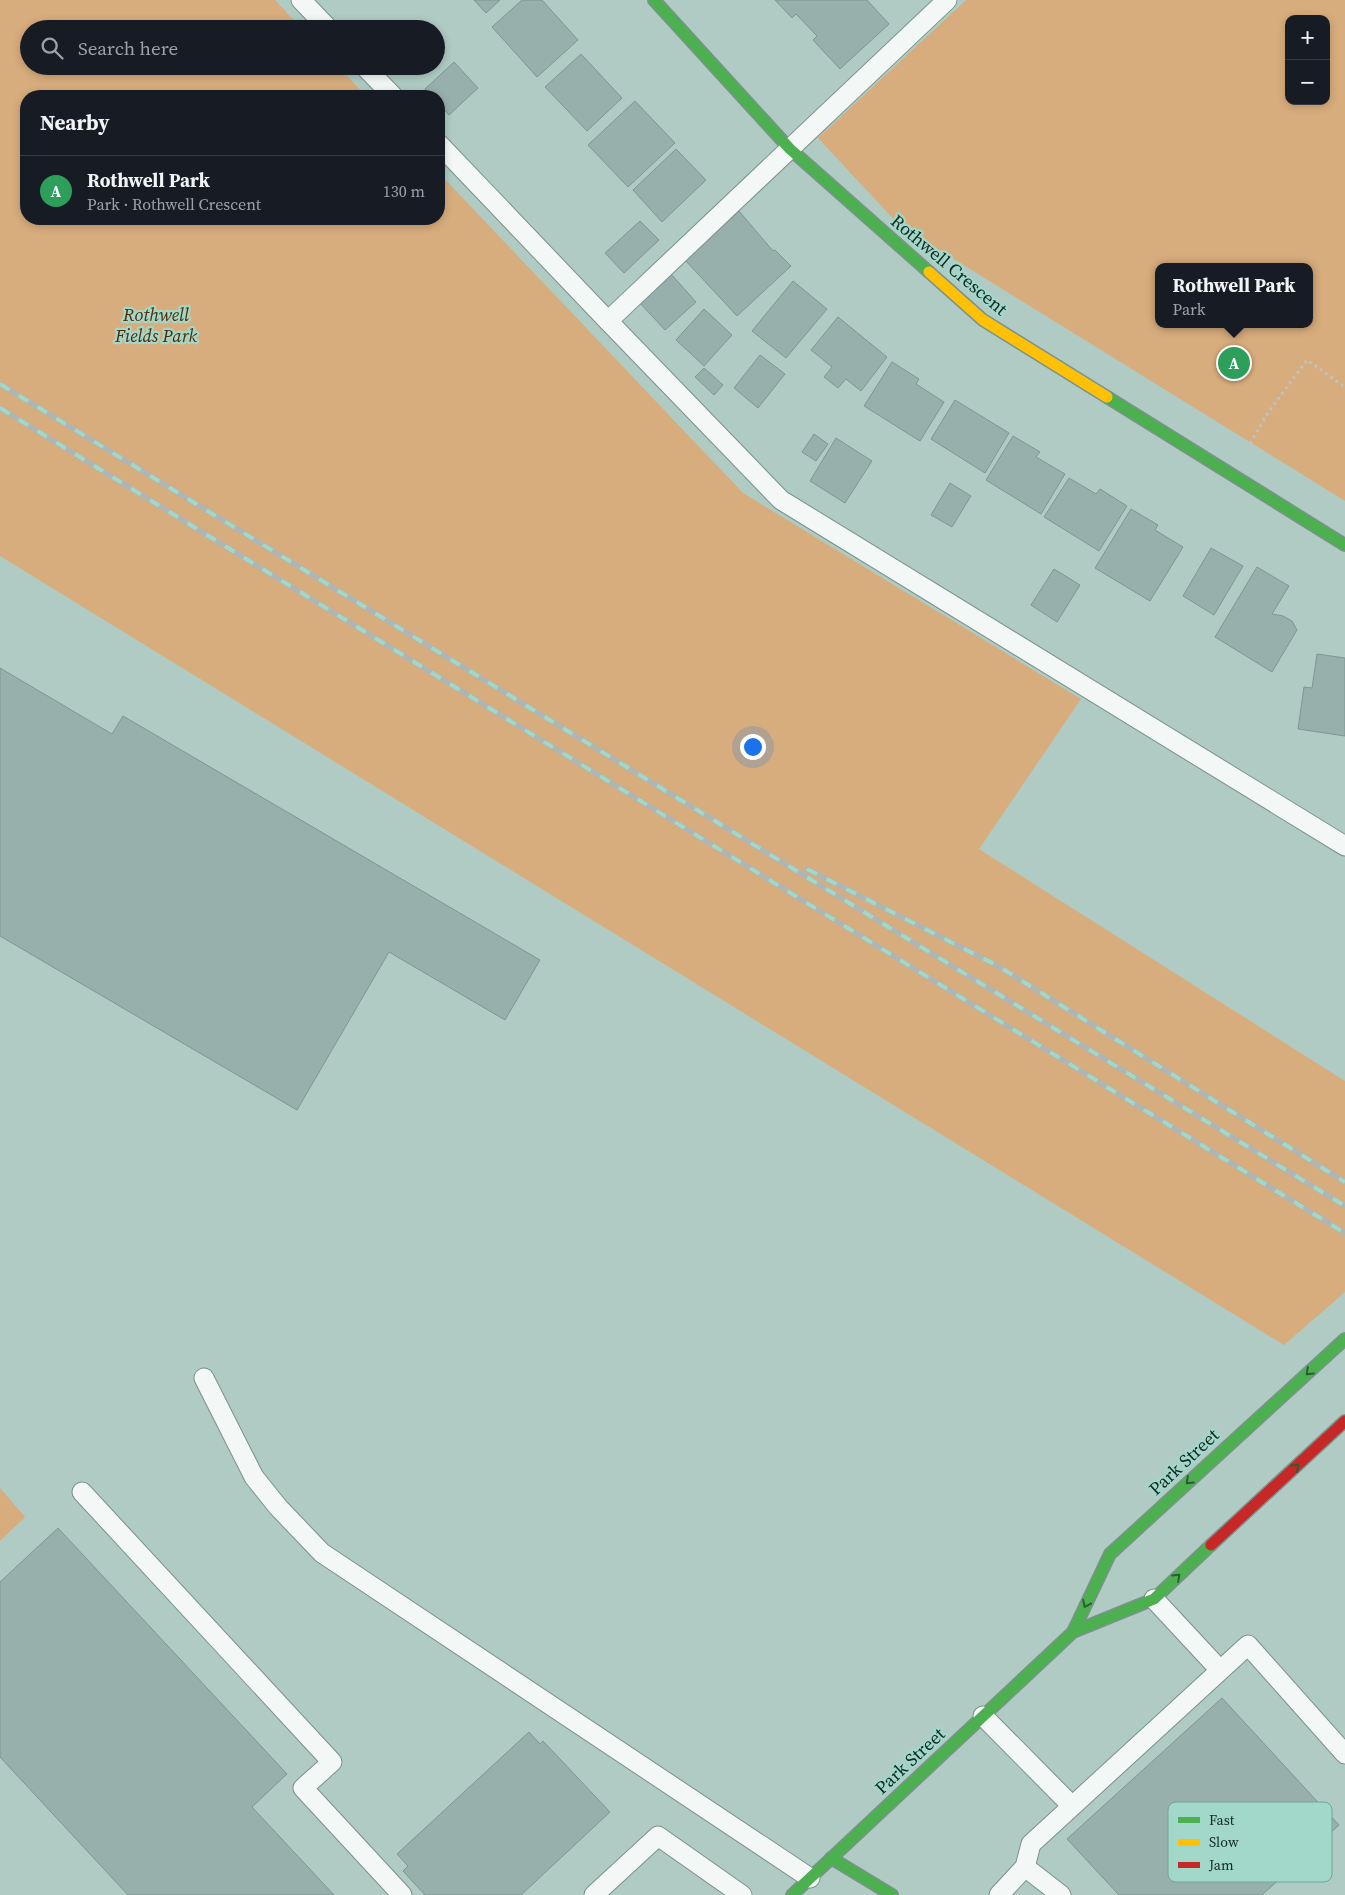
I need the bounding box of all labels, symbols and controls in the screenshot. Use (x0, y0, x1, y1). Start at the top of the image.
map controls (1285, 15, 1330, 105)
button: + (1285, 15, 1330, 60)
search box (20, 20, 445, 75)
icon: search (38, 34, 66, 62)
text: Search here (78, 35, 178, 61)
button: − (1285, 60, 1330, 105)
text: Nearby (40, 108, 110, 137)
text: Rothwell Park (87, 167, 210, 193)
text: A (51, 180, 61, 202)
text: 130 m (383, 180, 425, 202)
text: Park · Rothwell Crescent (87, 193, 261, 215)
street label: Rothwell Crescent (886, 208, 1013, 321)
popup (1155, 263, 1313, 328)
text: Rothwell Park (1173, 272, 1295, 298)
text: Park (1173, 298, 1205, 320)
park label: Rothwell Fields Park (114, 302, 198, 348)
pin: A (1218, 344, 1250, 382)
your location (740, 734, 766, 760)
one-way arrow (1306, 1366, 1315, 1375)
street label: Park Street (1143, 1423, 1224, 1501)
one-way arrow (1290, 1464, 1299, 1473)
one-way arrow (1186, 1475, 1195, 1484)
one-way arrow (1171, 1574, 1180, 1583)
one-way arrow (1082, 1599, 1093, 1608)
street label: Park Street (869, 1722, 950, 1800)
legend (1168, 1802, 1332, 1882)
text: Fast (1209, 1810, 1235, 1830)
text: Slow (1209, 1832, 1239, 1852)
text: Jam (1208, 1855, 1234, 1875)

